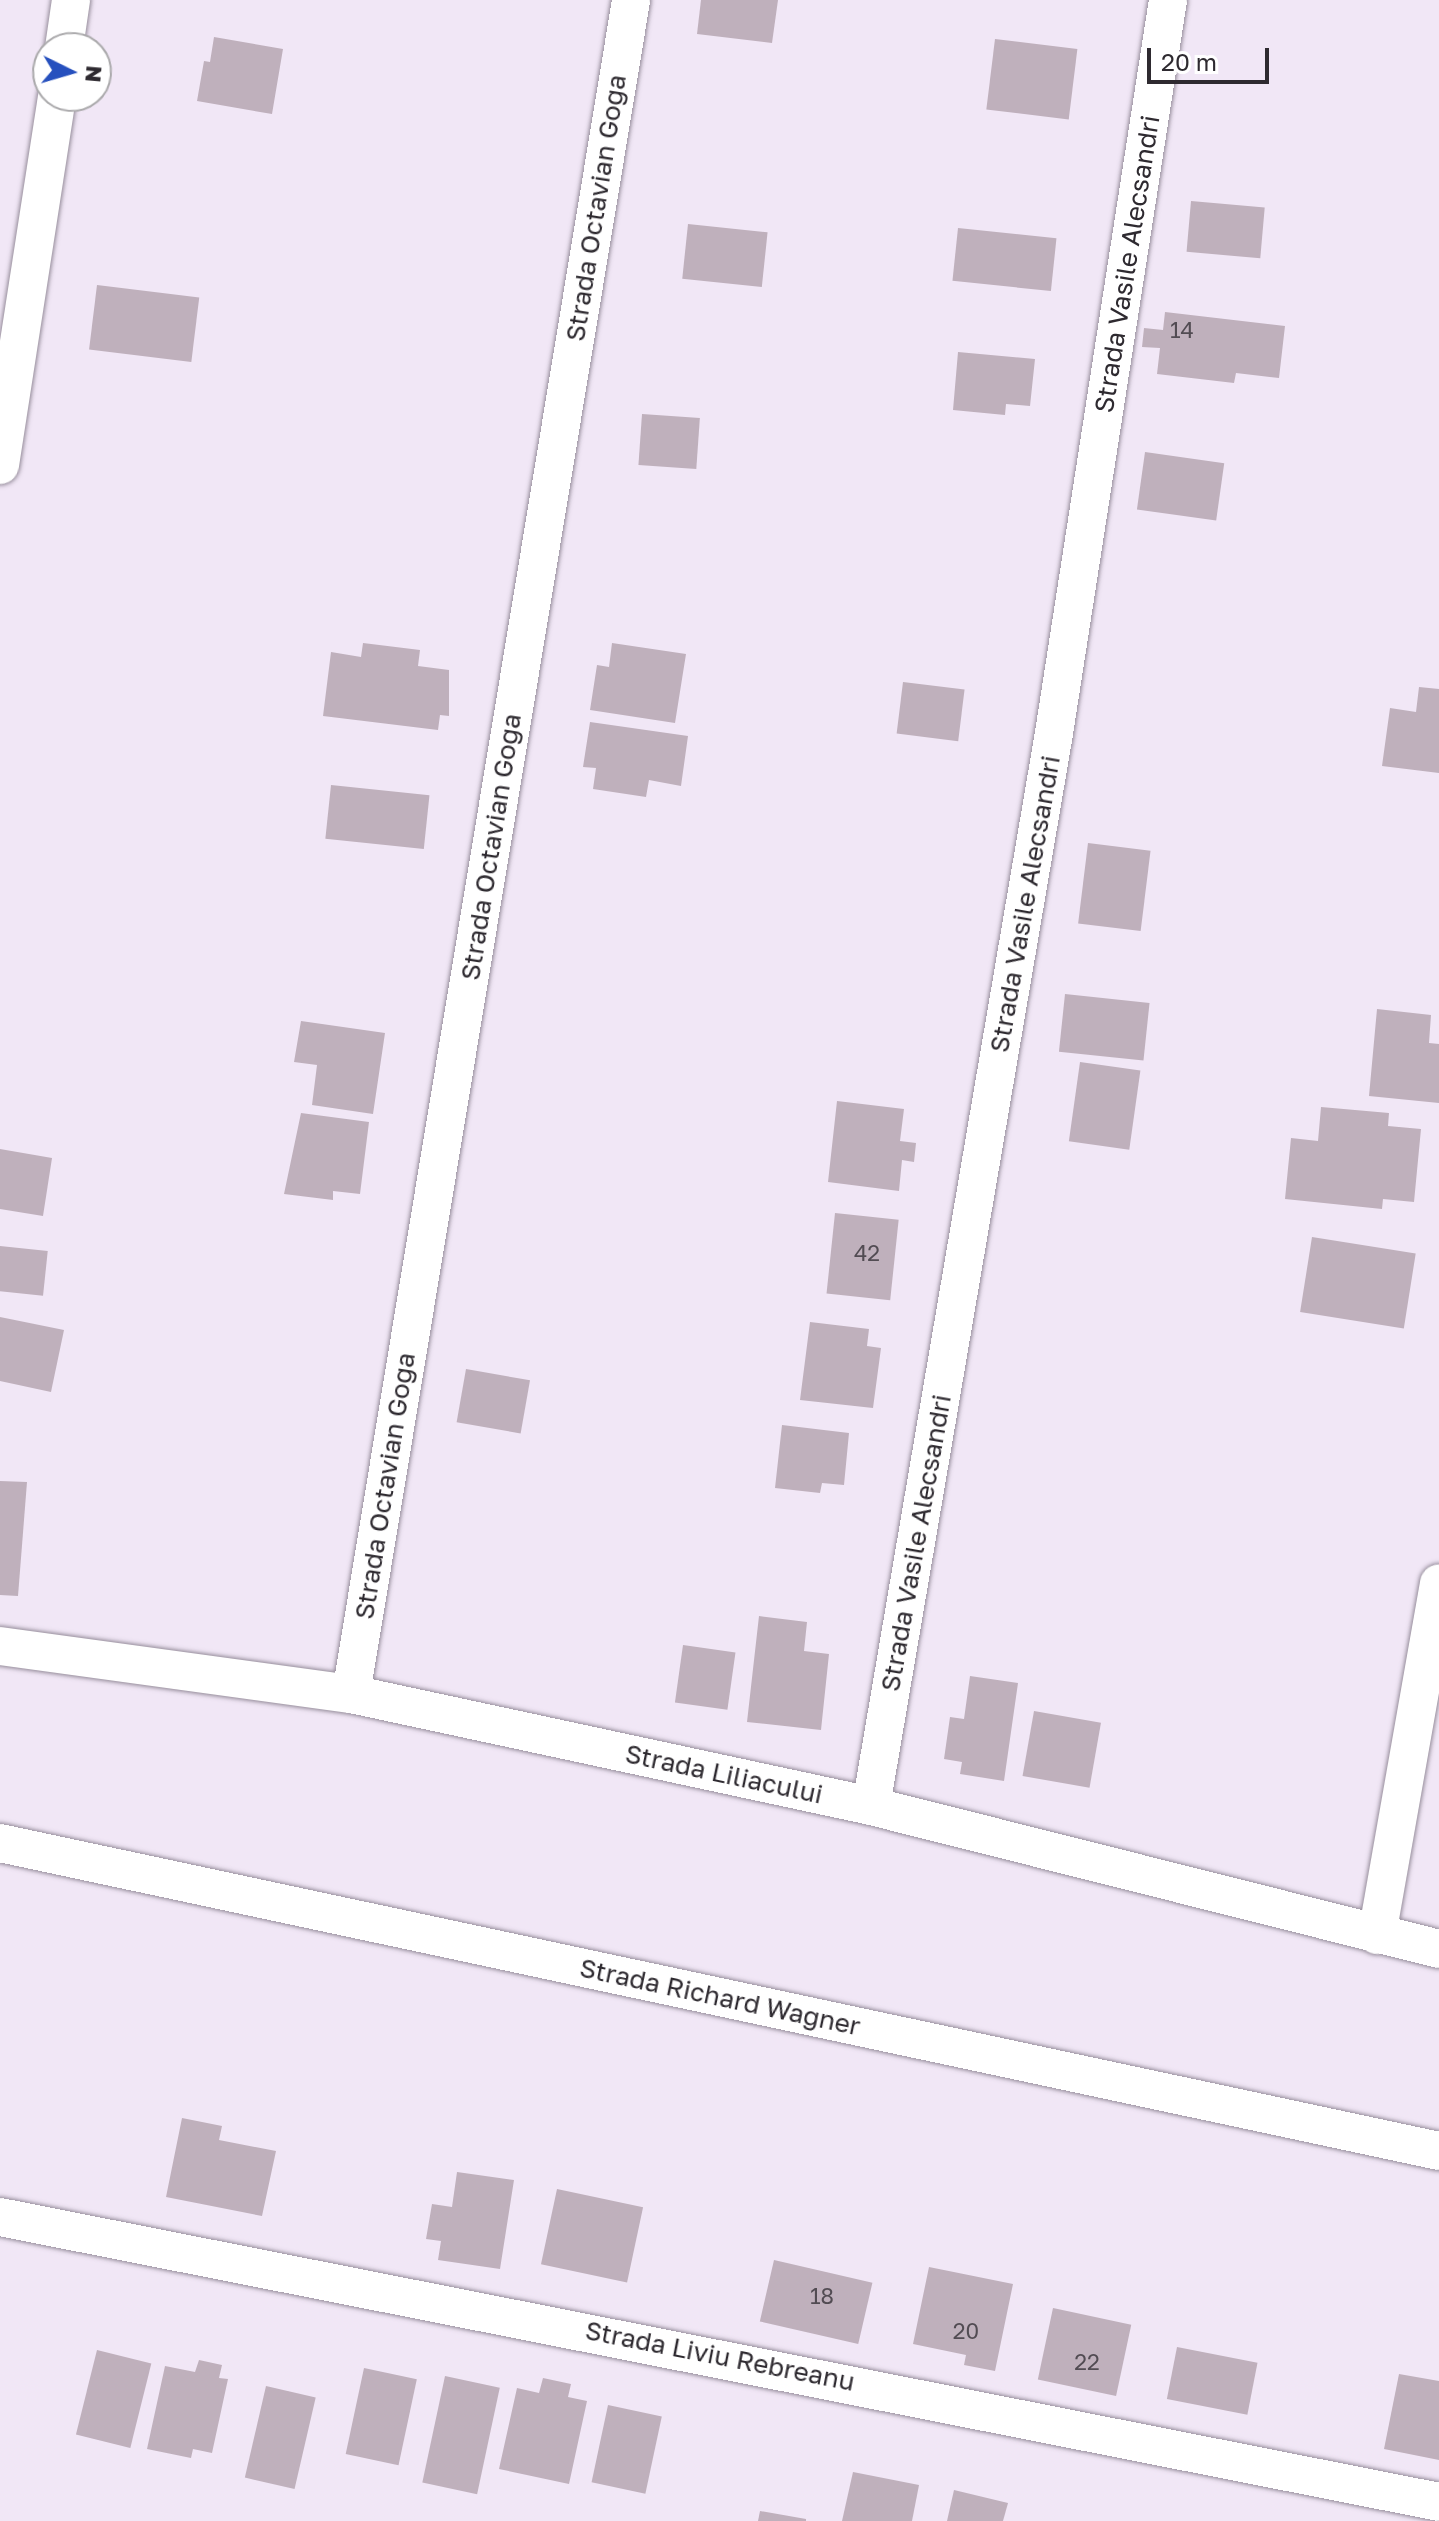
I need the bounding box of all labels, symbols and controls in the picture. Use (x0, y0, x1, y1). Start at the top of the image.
north arrow (32, 32, 112, 112)
scale bar (1151, 32, 1273, 82)
text: 20 m (1161, 47, 1217, 76)
text: N (80, 64, 109, 83)
street label: Strada Octavian Goga (560, 72, 632, 344)
street label: Strada Vasile Alecsandri (1088, 113, 1166, 415)
house number: 14 (1170, 317, 1194, 343)
street label: Strada Octavian Goga (455, 711, 527, 983)
street label: Strada Vasile Alecsandri (984, 753, 1066, 1055)
house number: 42 (854, 1240, 880, 1266)
street label: Strada Octavian Goga (349, 1350, 421, 1622)
street label: Strada Vasile Alecsandri (875, 1392, 957, 1694)
street label: Strada Liliacului (622, 1738, 826, 1810)
street label: Strada Richard Wagner (577, 1952, 863, 2042)
house number: 18 (810, 2283, 834, 2309)
street label: Strada Liviu Rebreanu (583, 2315, 857, 2397)
house number: 20 (953, 2318, 979, 2344)
house number: 22 (1074, 2349, 1100, 2375)

